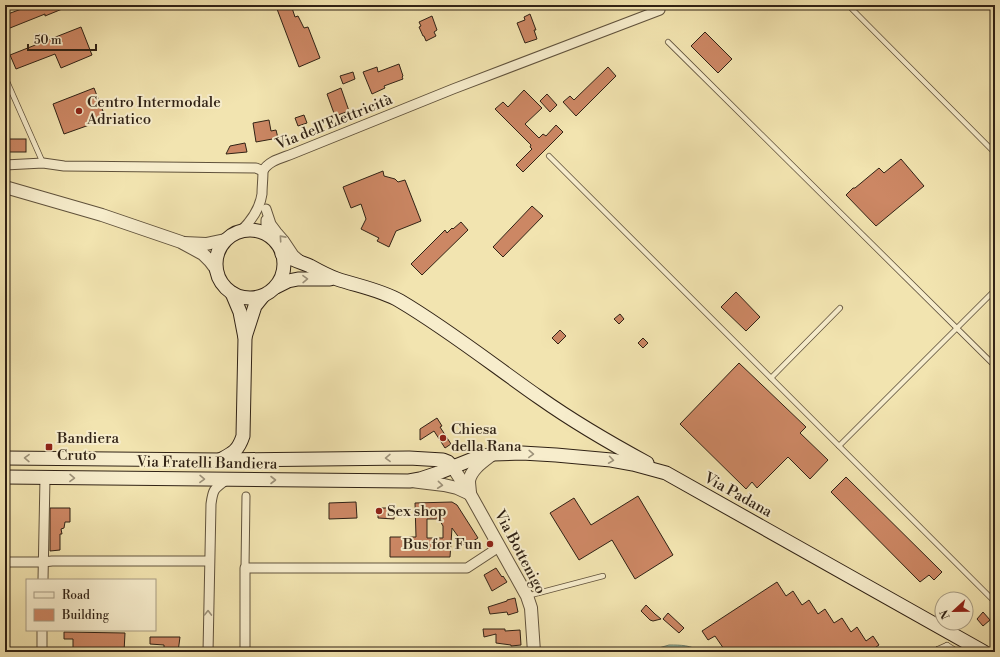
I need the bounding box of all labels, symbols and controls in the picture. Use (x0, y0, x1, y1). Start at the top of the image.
scale bar (28, 26, 96, 52)
text: 50 m (34, 33, 62, 48)
street label: Via dell'Elettricità (272, 90, 395, 154)
place label: Centro Intermodale Adriatico (86, 93, 221, 129)
marker: Centro Intermodale Adriatico (74, 106, 84, 116)
one-way arrow (279, 235, 287, 243)
one-way arrow (302, 274, 308, 283)
place label: Chiesa della Rana (451, 420, 522, 456)
place label: Bandiera Cruto (56, 429, 120, 465)
marker: Chiesa della Rana (438, 433, 448, 443)
marker: Bandiera Cruto (44, 442, 54, 452)
one-way arrow (528, 449, 534, 458)
street label: Via Fratelli Bandiera (135, 452, 278, 474)
one-way arrow (24, 454, 30, 462)
one-way arrow (385, 454, 391, 462)
one-way arrow (608, 455, 614, 464)
street label: Via Padana (700, 468, 776, 522)
one-way arrow (69, 474, 75, 482)
one-way arrow (199, 475, 205, 484)
one-way arrow (270, 476, 276, 484)
one-way arrow (437, 480, 444, 489)
place label: Sex shop (387, 502, 446, 521)
marker: Sex shop (374, 506, 384, 516)
street label: Via Bottenigo (489, 506, 550, 597)
place label: Bus for Fun (402, 535, 482, 554)
marker: Bus for Fun (485, 539, 495, 549)
legend (26, 579, 156, 631)
text: Road (62, 588, 90, 603)
north arrow (934, 591, 974, 631)
text: N (937, 607, 954, 621)
text: Building (61, 608, 110, 623)
one-way arrow (204, 610, 212, 616)

